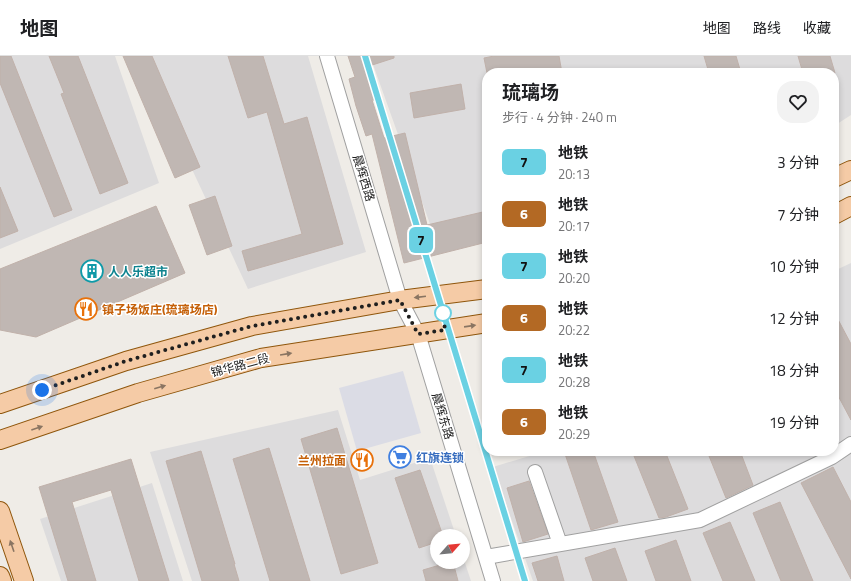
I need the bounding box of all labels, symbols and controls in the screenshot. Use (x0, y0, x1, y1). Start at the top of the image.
text: 地图 (20, 13, 58, 42)
text: 地图 (703, 17, 731, 38)
text: 路线 (753, 17, 781, 38)
text: 收藏 (803, 17, 831, 38)
text: 琉璃场 (502, 77, 559, 106)
button: heart (777, 81, 819, 123)
text: 步行 · 4 分钟 · 240 m (502, 107, 617, 127)
text: 地铁 (558, 141, 588, 164)
text: 7 (520, 151, 528, 172)
text: 3 分钟 (777, 151, 819, 174)
street label: 晨辉西路 (348, 152, 380, 204)
text: 20:13 (558, 164, 590, 184)
text: 地铁 (558, 193, 588, 216)
text: 6 (520, 203, 528, 224)
text: 7 分钟 (777, 203, 819, 226)
text: 20:17 (558, 216, 590, 236)
line badge: 7 (408, 227, 434, 253)
text: 7 (417, 229, 425, 250)
text: 地铁 (558, 245, 588, 268)
text: 7 (520, 255, 528, 276)
text: 10 分钟 (769, 255, 819, 278)
building icon: 人人乐超市 (79, 258, 105, 284)
place label: 人人乐超市 (108, 262, 168, 281)
text: 20:20 (558, 268, 590, 288)
one-way arrow (414, 294, 427, 300)
restaurant icon: 镇子场饭庄(琉璃场店) (73, 296, 99, 322)
text: 地铁 (558, 297, 588, 320)
place label: 镇子场饭庄(琉璃场店) (102, 300, 218, 319)
unlabelled marker (434, 304, 452, 322)
text: 6 (520, 307, 528, 328)
text: 12 分钟 (769, 307, 819, 330)
text: 20:22 (558, 320, 590, 340)
one-way arrow (464, 323, 476, 329)
street label: 锦华路二段 (209, 348, 271, 382)
text: 地铁 (558, 349, 588, 372)
one-way arrow (280, 351, 292, 357)
text: 7 (520, 359, 528, 380)
text: 18 分钟 (769, 359, 819, 382)
text: 20:28 (558, 372, 590, 392)
your location (32, 380, 52, 400)
one-way arrow (155, 384, 167, 390)
street label: 晨辉东路 (427, 390, 459, 442)
text: 地铁 (558, 401, 588, 424)
text: 6 (520, 411, 528, 432)
text: 19 分钟 (769, 411, 819, 434)
one-way arrow (31, 424, 43, 430)
text: 20:29 (558, 424, 590, 444)
supermarket icon: 红旗连锁 (387, 444, 413, 470)
restaurant icon: 兰州拉面 (349, 447, 375, 473)
place label: 红旗连锁 (416, 448, 464, 467)
place label: 兰州拉面 (298, 451, 346, 470)
north arrow (430, 529, 470, 569)
map controls (430, 529, 470, 569)
one-way arrow (9, 540, 15, 552)

